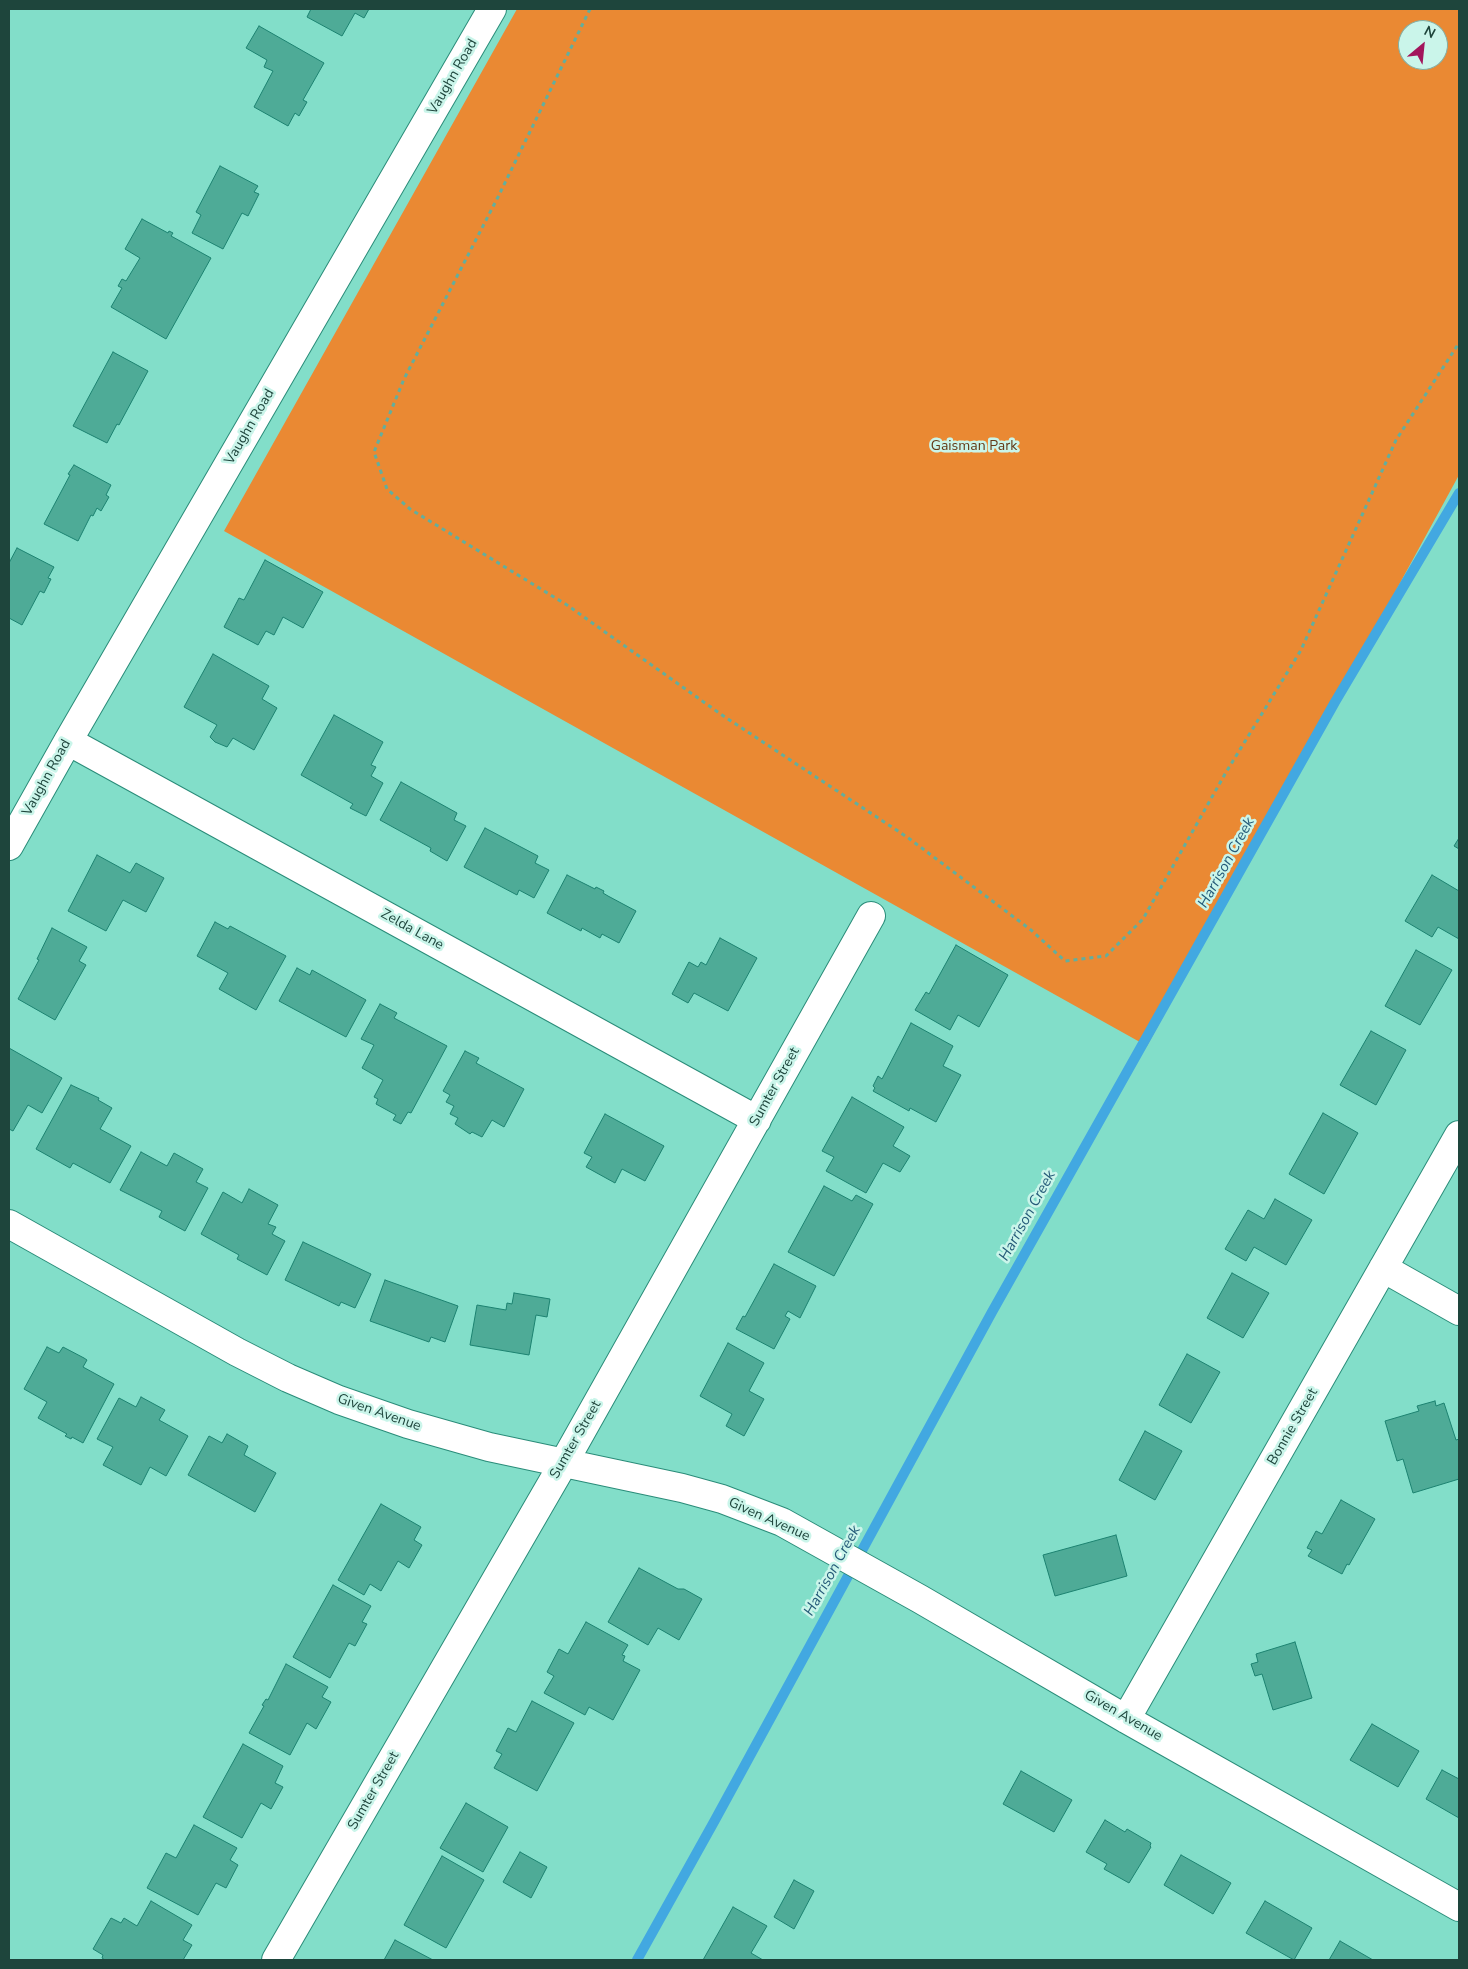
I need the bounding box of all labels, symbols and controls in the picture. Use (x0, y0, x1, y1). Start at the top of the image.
north arrow (1398, 20, 1448, 70)
text: N (1421, 21, 1439, 43)
street label: Vaughn Road (425, 36, 481, 118)
street label: Vaughn Road (222, 386, 278, 468)
park label: Gaisman Park (931, 439, 1017, 455)
street label: Vaughn Road (19, 737, 75, 819)
water label: Harrison Creek (1195, 815, 1259, 911)
street label: Zelda Lane (378, 906, 446, 954)
street label: Sumter Street (746, 1045, 804, 1129)
water label: Harrison Creek (996, 1168, 1060, 1264)
street label: Bonnie Street (1264, 1386, 1322, 1468)
street label: Given Avenue (335, 1391, 423, 1435)
street label: Sumter Street (547, 1398, 605, 1482)
street label: Given Avenue (726, 1495, 812, 1545)
water label: Harrison Creek (801, 1523, 865, 1619)
street label: Given Avenue (1081, 1687, 1165, 1745)
street label: Sumter Street (345, 1749, 403, 1833)

